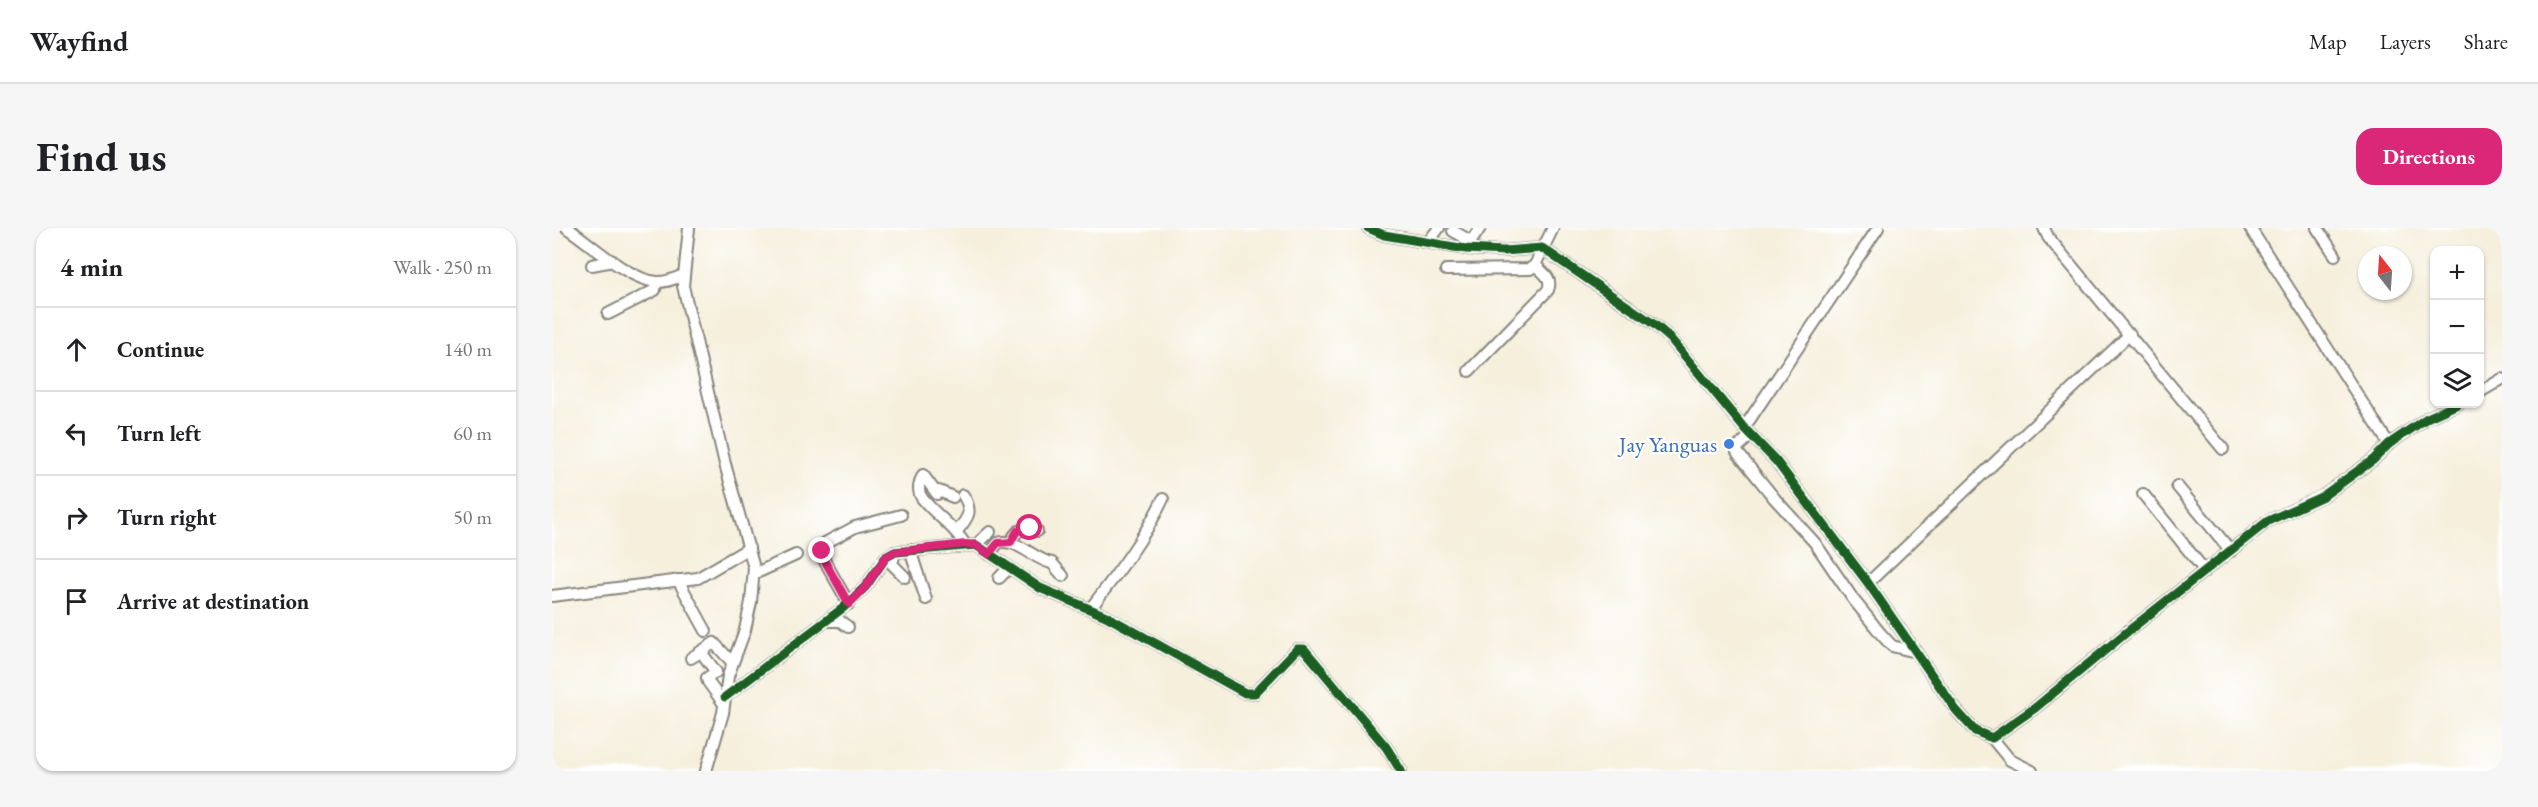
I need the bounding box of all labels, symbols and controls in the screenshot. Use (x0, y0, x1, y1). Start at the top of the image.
text: Wayfind (30, 23, 128, 59)
text: Map (2309, 28, 2347, 55)
text: Layers (2380, 28, 2431, 55)
text: Share (2464, 28, 2508, 55)
button: Directions (2356, 128, 2502, 185)
text: Find us (36, 129, 167, 184)
north arrow (2358, 246, 2412, 300)
map controls (2430, 246, 2484, 408)
button: + (2430, 246, 2484, 300)
text: 4 min (60, 250, 123, 284)
text: Walk · 250 m (393, 254, 492, 280)
button: − (2430, 300, 2484, 354)
icon: ahead (60, 333, 93, 366)
text: Continue (117, 335, 204, 364)
text: 140 m (444, 336, 492, 362)
button: layers (2430, 354, 2484, 408)
icon: left (60, 417, 93, 450)
text: Turn left (117, 419, 201, 448)
text: 60 m (453, 420, 492, 446)
place label: Jay Yanguas (1617, 430, 1717, 459)
marker: Jay Yanguas (1722, 437, 1736, 451)
icon: right (60, 501, 93, 534)
text: Turn right (117, 503, 216, 532)
text: 50 m (453, 504, 492, 530)
route start (1016, 514, 1042, 540)
route end (808, 537, 834, 563)
icon: arrive (60, 585, 93, 618)
text: Arrive at destination (117, 587, 309, 616)

